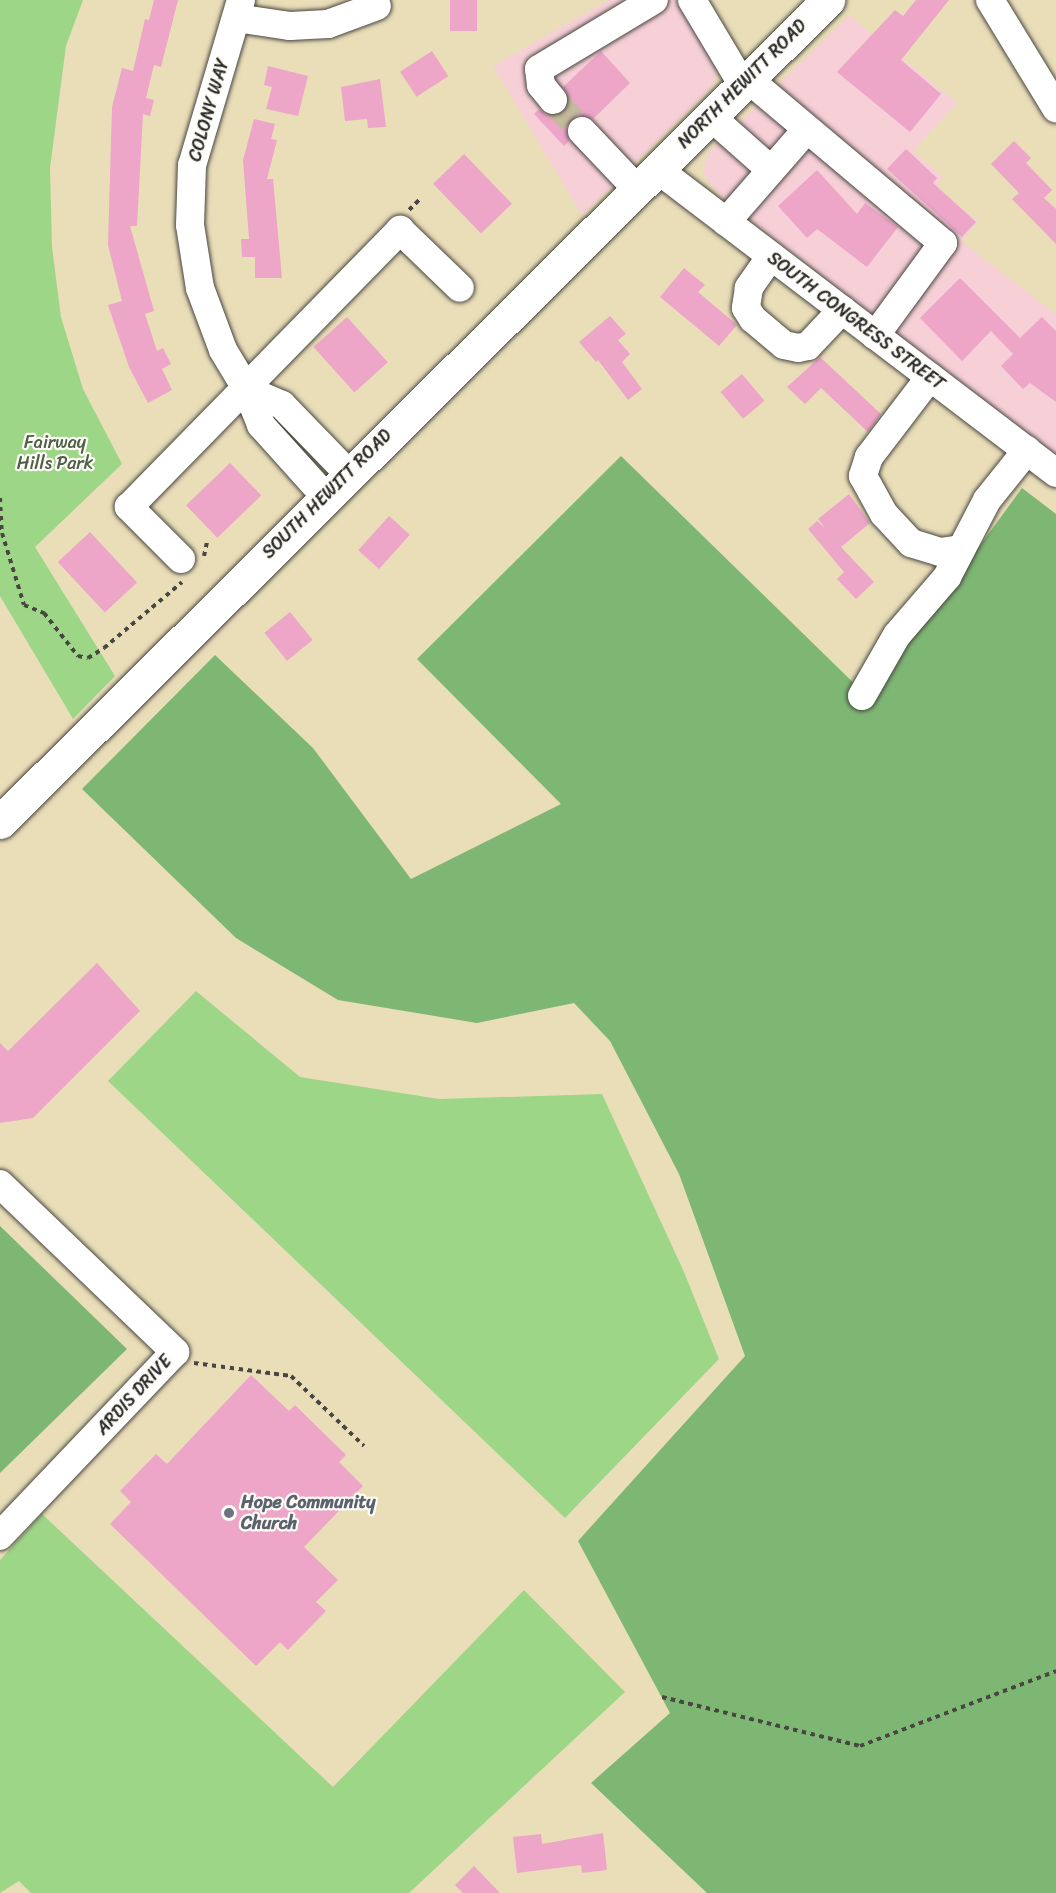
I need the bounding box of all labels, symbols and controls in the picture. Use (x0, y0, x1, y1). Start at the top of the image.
street label: NORTH HEWITT ROAD (673, 15, 811, 153)
street label: COLONY WAY (184, 57, 234, 163)
street label: SOUTH CONGRESS STREET (763, 247, 949, 395)
street label: SOUTH HEWITT ROAD (258, 425, 396, 563)
park label: Fairway Hills Park (17, 432, 93, 474)
street label: ARDIS DRIVE (91, 1350, 177, 1440)
place label: Hope Community Church (241, 1492, 376, 1534)
marker: Hope Community Church (222, 1506, 236, 1520)

